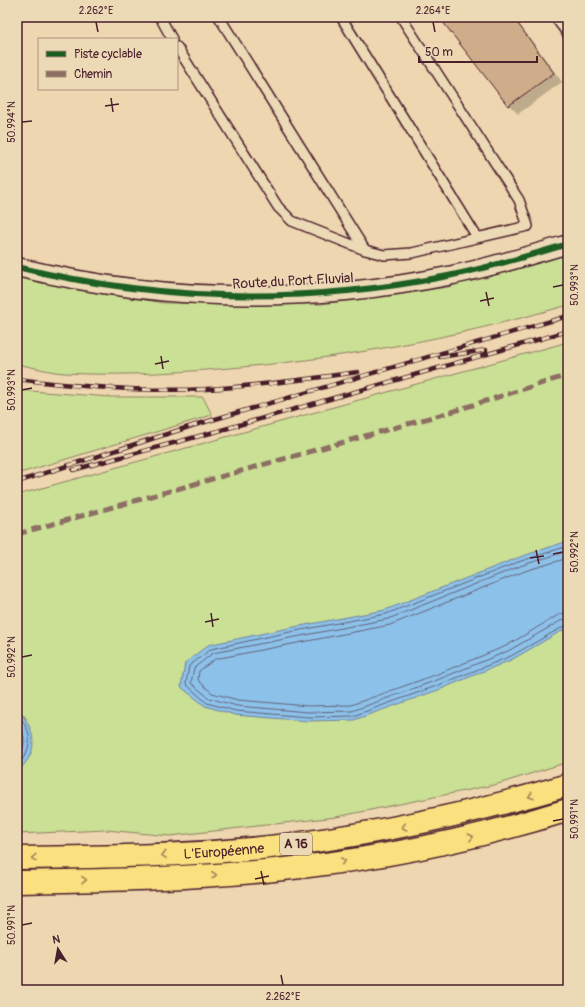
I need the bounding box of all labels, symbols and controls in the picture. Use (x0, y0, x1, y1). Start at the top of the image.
text: 2.262°E (79, 5, 113, 17)
text: 2.264°E (416, 5, 450, 17)
legend (38, 38, 178, 90)
scale bar (419, 38, 537, 64)
text: 50 m (425, 45, 453, 60)
text: Piste cyclable (74, 47, 142, 62)
text: Chemin (74, 67, 113, 82)
text: 50.994°N (6, 101, 18, 143)
text: 50.993°N (569, 264, 581, 306)
street label: Route du Port Fluvial (232, 269, 354, 293)
text: 50.993°N (6, 369, 18, 411)
text: 50.992°N (569, 531, 581, 573)
text: 50.992°N (6, 636, 18, 678)
one-way arrow (527, 791, 534, 800)
text: 50.991°N (569, 799, 581, 839)
one-way arrow (401, 822, 407, 830)
road number: A 16 (280, 833, 312, 855)
one-way arrow (467, 833, 474, 841)
street label: L'Européenne (183, 839, 265, 862)
one-way arrow (161, 851, 167, 859)
one-way arrow (31, 854, 37, 862)
one-way arrow (340, 857, 346, 866)
one-way arrow (211, 871, 217, 880)
one-way arrow (81, 876, 87, 885)
text: 50.991°N (6, 905, 18, 945)
north arrow (38, 929, 78, 969)
text: N (51, 932, 62, 947)
text: 2.262°E (266, 991, 300, 1003)

